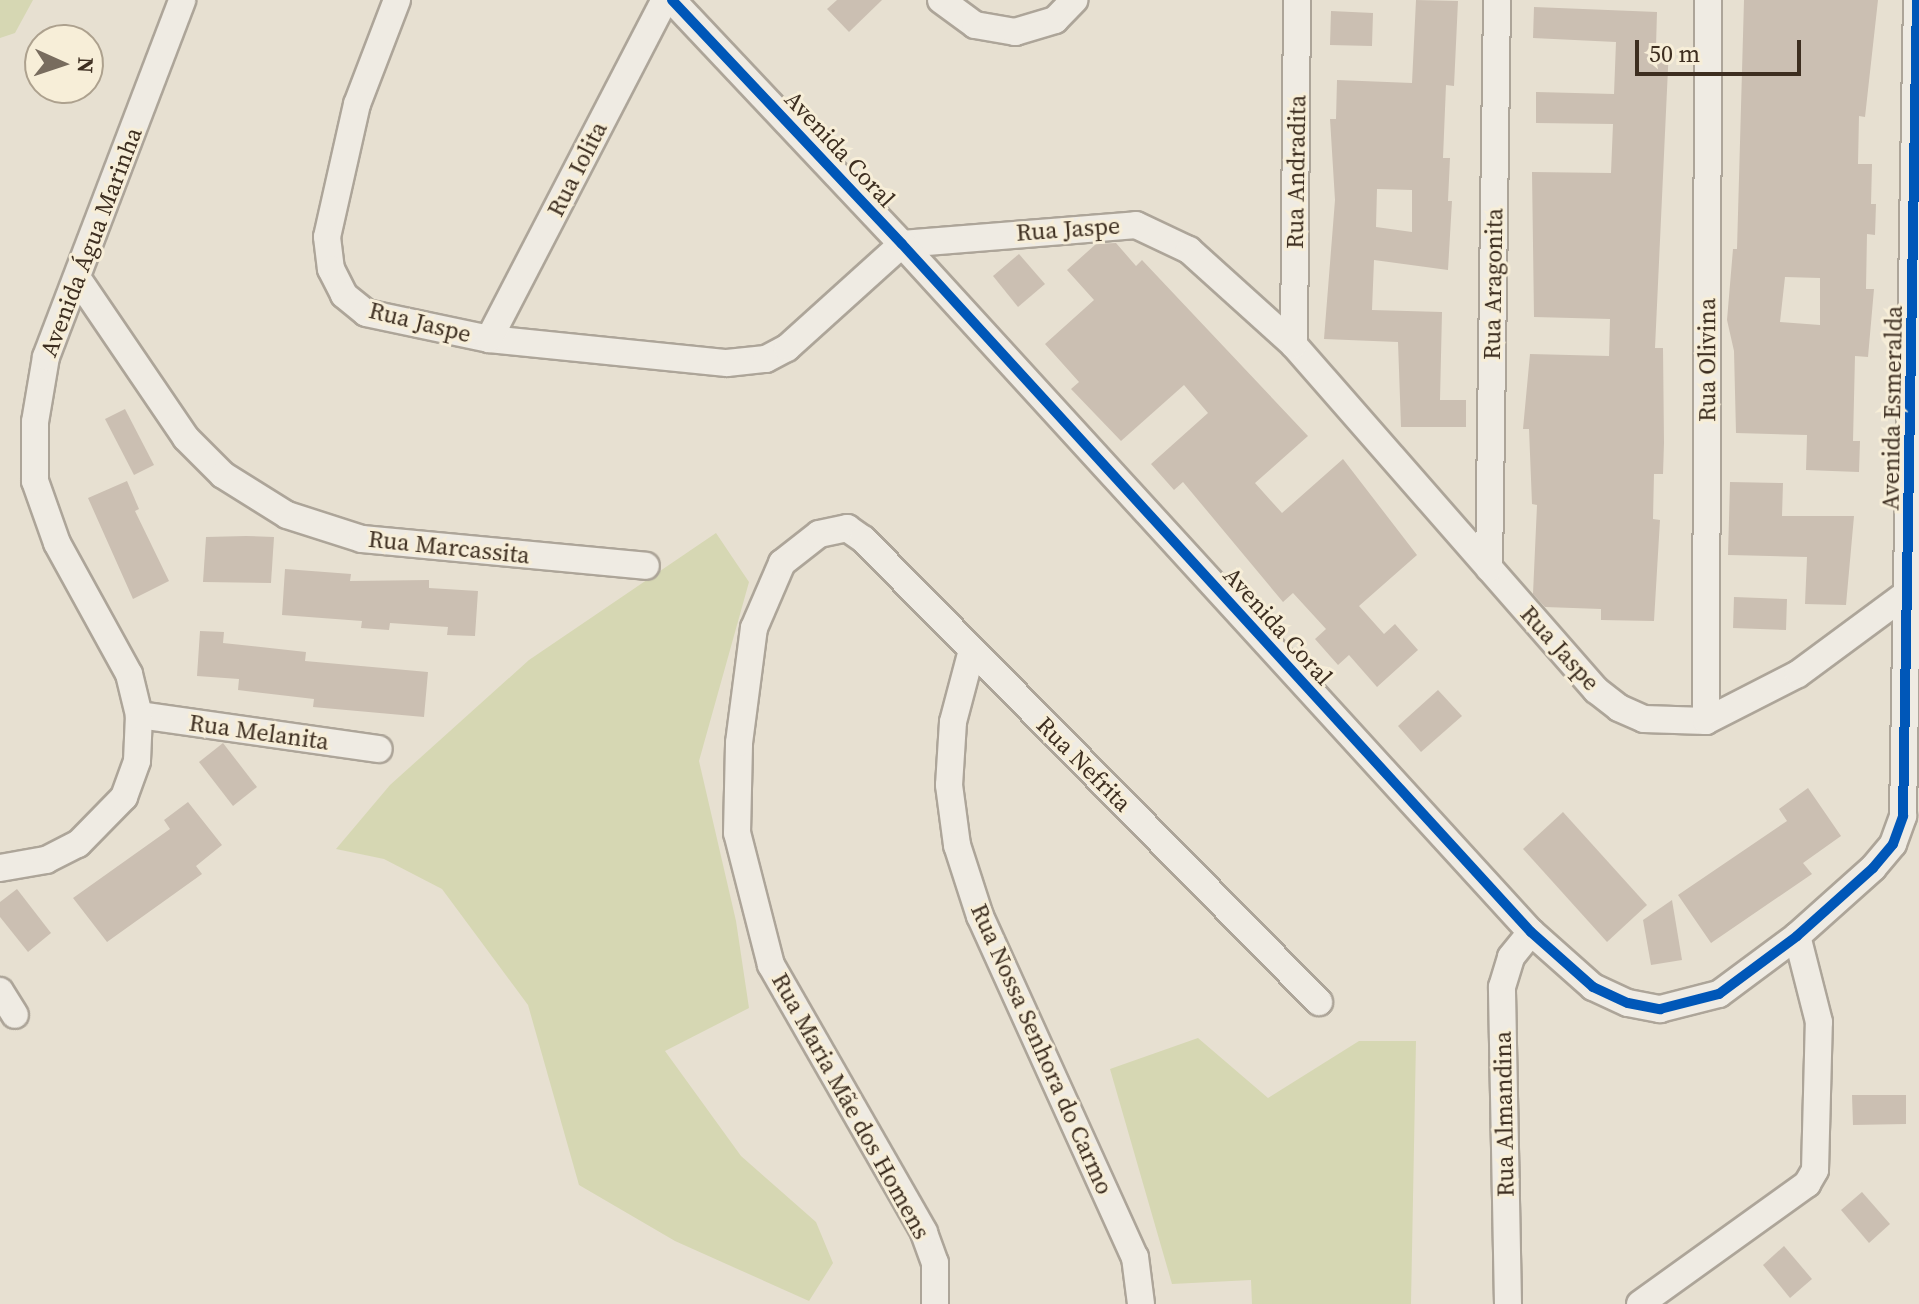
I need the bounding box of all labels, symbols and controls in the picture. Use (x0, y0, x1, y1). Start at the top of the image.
north arrow (24, 24, 104, 104)
scale bar (1639, 24, 1805, 74)
text: 50 m (1649, 37, 1700, 70)
text: N (71, 56, 101, 74)
street label: Avenida Coral (779, 85, 901, 213)
street label: Rua Andradita (1280, 95, 1312, 249)
street label: Rua Iolita (541, 117, 613, 221)
street label: Avenida Água Marinha (34, 123, 148, 361)
street label: Rua Aragonita (1477, 208, 1509, 360)
street label: Rua Jaspe (1015, 211, 1121, 247)
street label: Rua Jaspe (366, 295, 474, 349)
street label: Rua Olivina (1693, 298, 1721, 422)
street label: Avenida Esmeralda (1876, 305, 1908, 511)
street label: Rua Marcassita (367, 524, 531, 570)
street label: Avenida Coral (1218, 561, 1338, 691)
street label: Rua Jaspe (1514, 600, 1606, 696)
street label: Rua Melanita (187, 708, 331, 756)
street label: Rua Nefrita (1031, 711, 1137, 817)
street label: Rua Nossa Senhora do Carmo (965, 899, 1119, 1199)
street label: Rua Maria Mãe dos Homens (766, 968, 936, 1244)
street label: Rua Almandina (1488, 1031, 1520, 1197)

